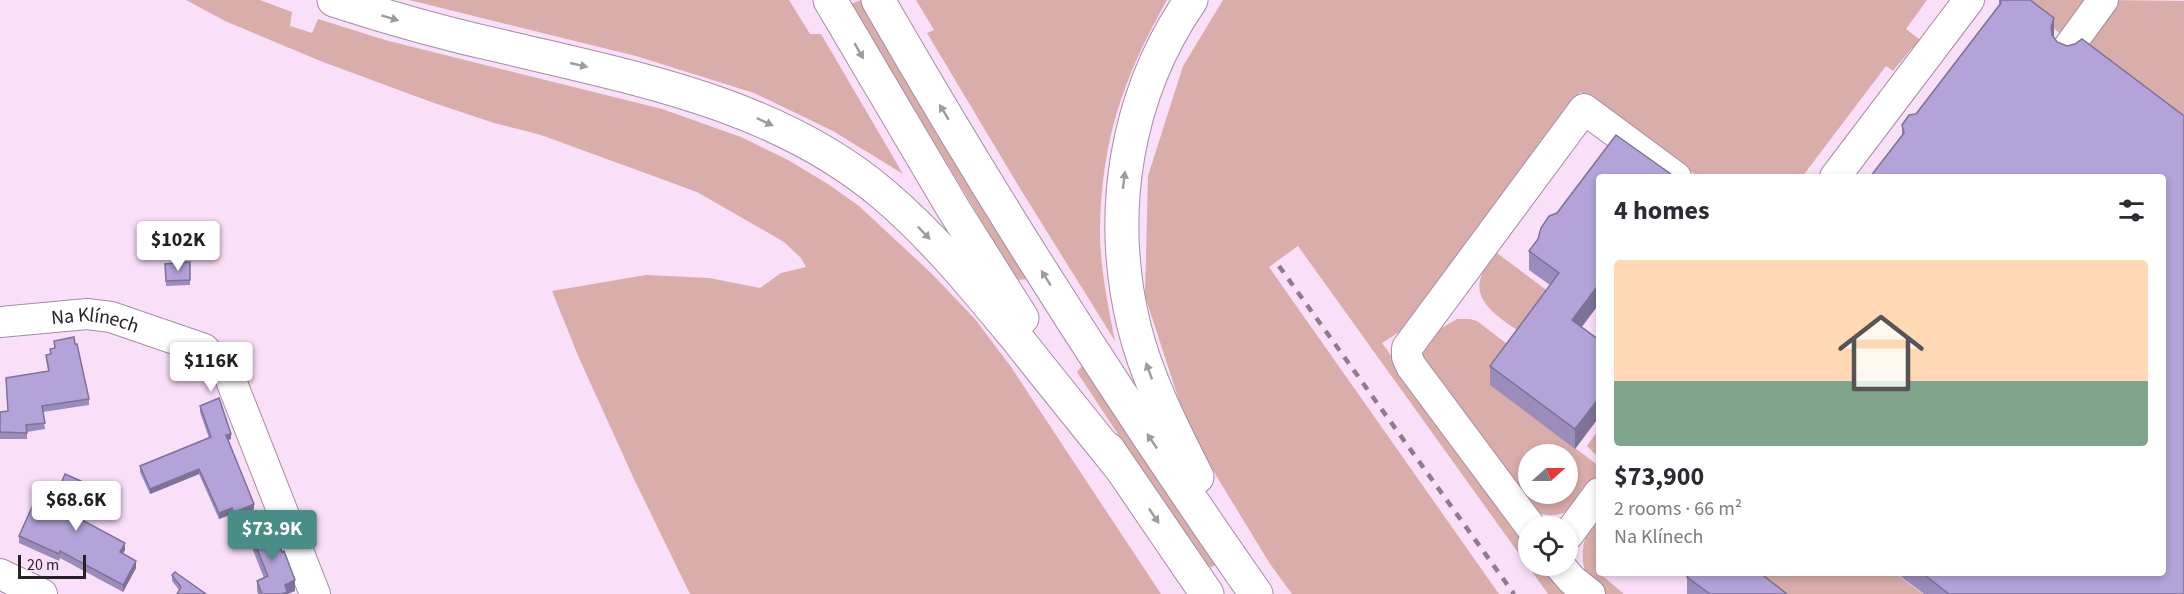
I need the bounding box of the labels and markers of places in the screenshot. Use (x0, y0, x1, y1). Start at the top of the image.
pin: $102K (136, 221, 220, 272)
pin: $116K (169, 342, 253, 393)
pin: $68.6K (27, 481, 125, 532)
pin: $73.9K (223, 510, 321, 561)

